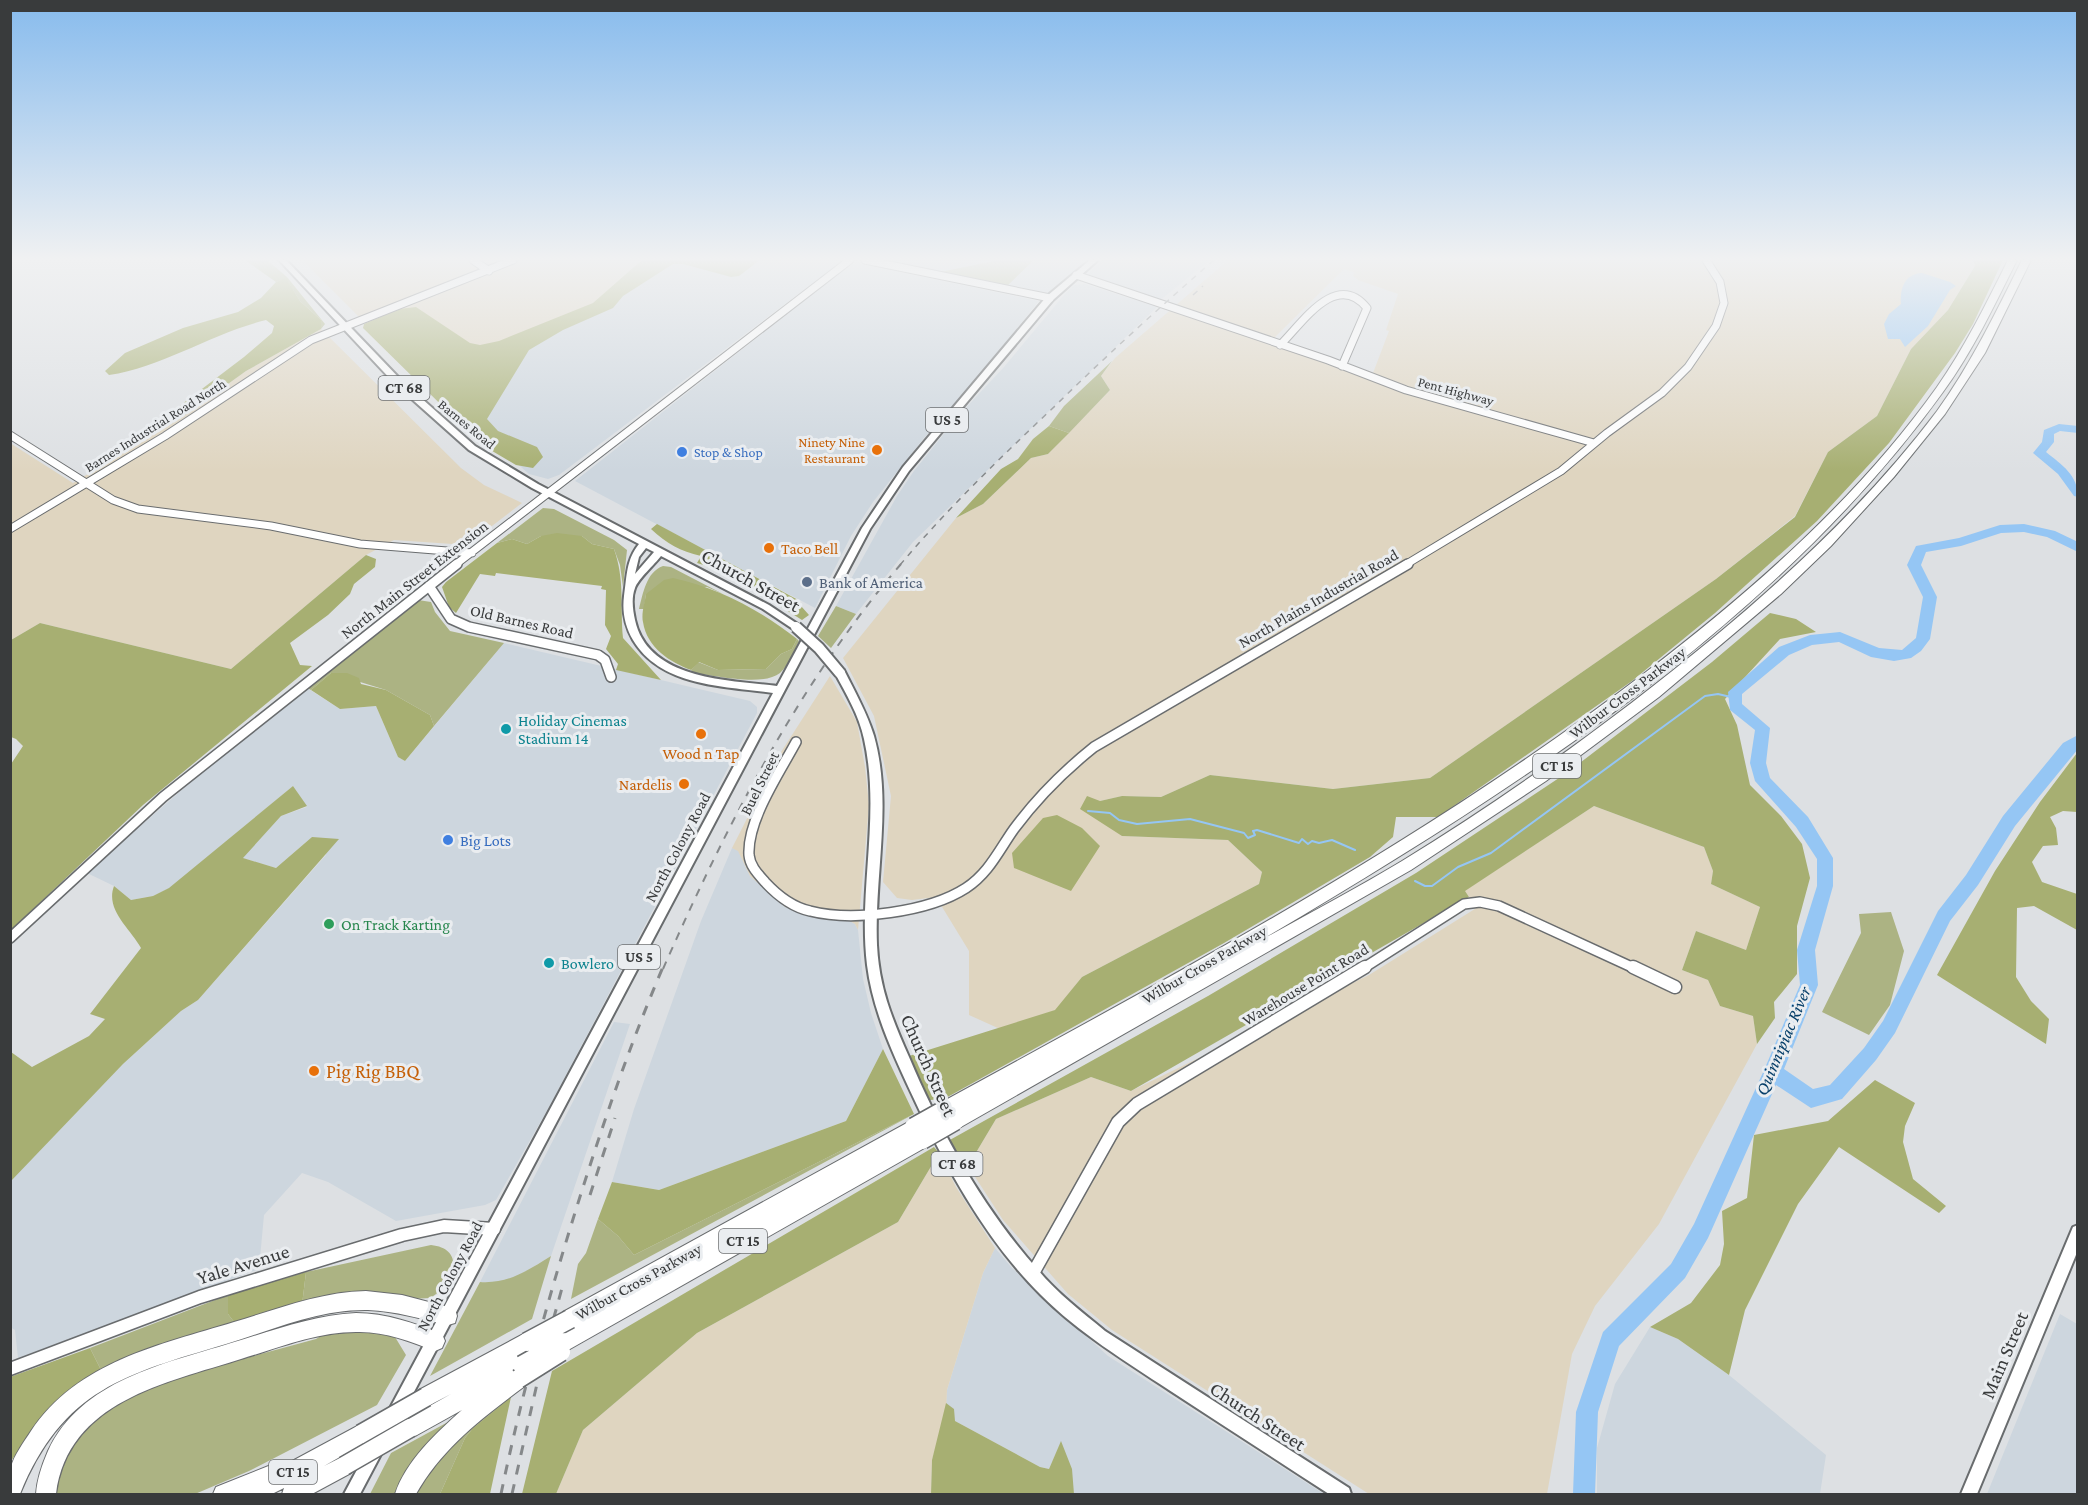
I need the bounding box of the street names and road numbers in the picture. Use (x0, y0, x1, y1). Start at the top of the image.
street label: Pent Highway (1416, 373, 1496, 409)
street label: Barnes Industrial Road North (82, 375, 229, 475)
road number: CT 68 (378, 376, 430, 400)
street label: Barnes Road (435, 396, 499, 452)
road number: US 5 (926, 408, 968, 432)
street label: North Main Street Extension (338, 517, 491, 642)
street label: Church Street (698, 544, 804, 616)
street label: North Plains Industrial Road (1235, 545, 1402, 651)
street label: Old Barnes Road (469, 601, 576, 642)
street label: Wilbur Cross Parkway (1566, 643, 1690, 742)
street label: Buel Street (737, 748, 783, 818)
road number: CT 15 (1533, 754, 1581, 778)
street label: North Colony Road (641, 789, 715, 905)
street label: Wilbur Cross Parkway (1139, 922, 1271, 1008)
street label: Warehouse Point Road (1239, 940, 1372, 1029)
road number: US 5 (618, 945, 660, 969)
street label: Church Street (897, 1011, 961, 1120)
road number: CT 68 (932, 1152, 982, 1176)
street label: North Colony Road (413, 1218, 487, 1334)
road number: CT 15 (719, 1229, 767, 1253)
street label: Yale Avenue (194, 1239, 292, 1288)
street label: Wilbur Cross Parkway (572, 1240, 705, 1324)
street label: Main Street (1976, 1308, 2032, 1402)
street label: Church Street (1206, 1377, 1310, 1455)
road number: CT 15 (269, 1460, 317, 1484)

